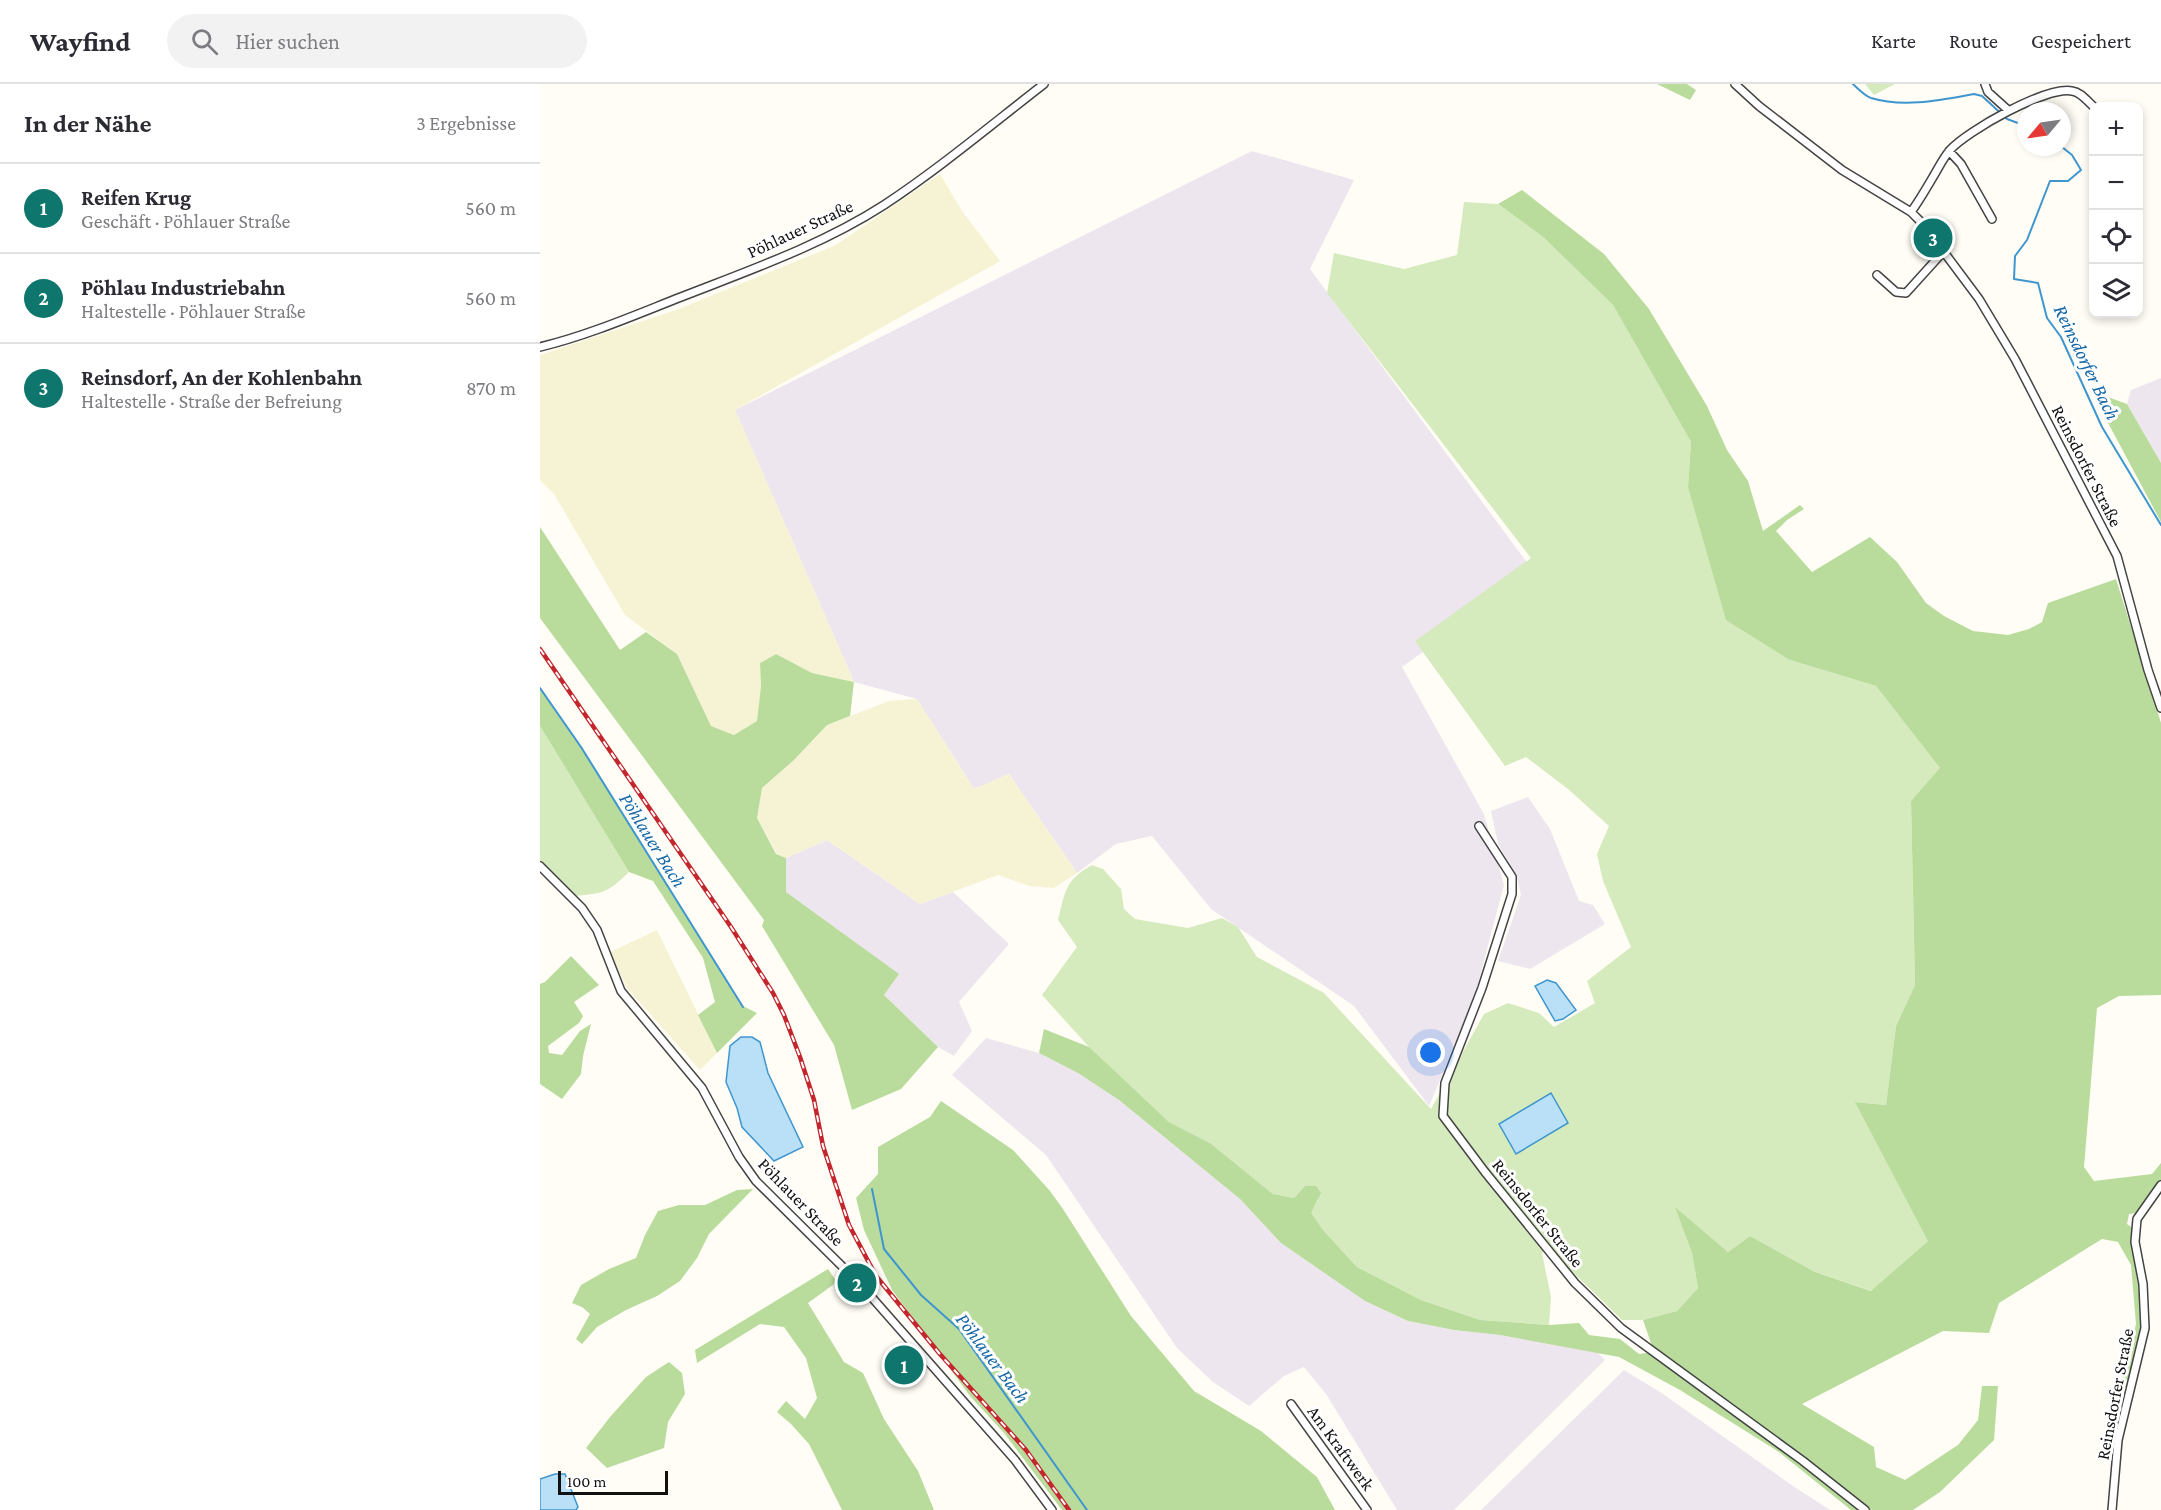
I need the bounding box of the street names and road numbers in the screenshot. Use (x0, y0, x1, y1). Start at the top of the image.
street label: Pöhlauer Straße (744, 196, 856, 262)
street label: Reinsdorfer Straße (2048, 402, 2126, 530)
street label: Pöhlauer Straße (754, 1154, 848, 1250)
street label: Reinsdorfer Straße (1488, 1155, 1588, 1271)
street label: Reinsdorfer Straße (2092, 1326, 2138, 1461)
street label: Am Kraftwerk (1304, 1402, 1379, 1495)

